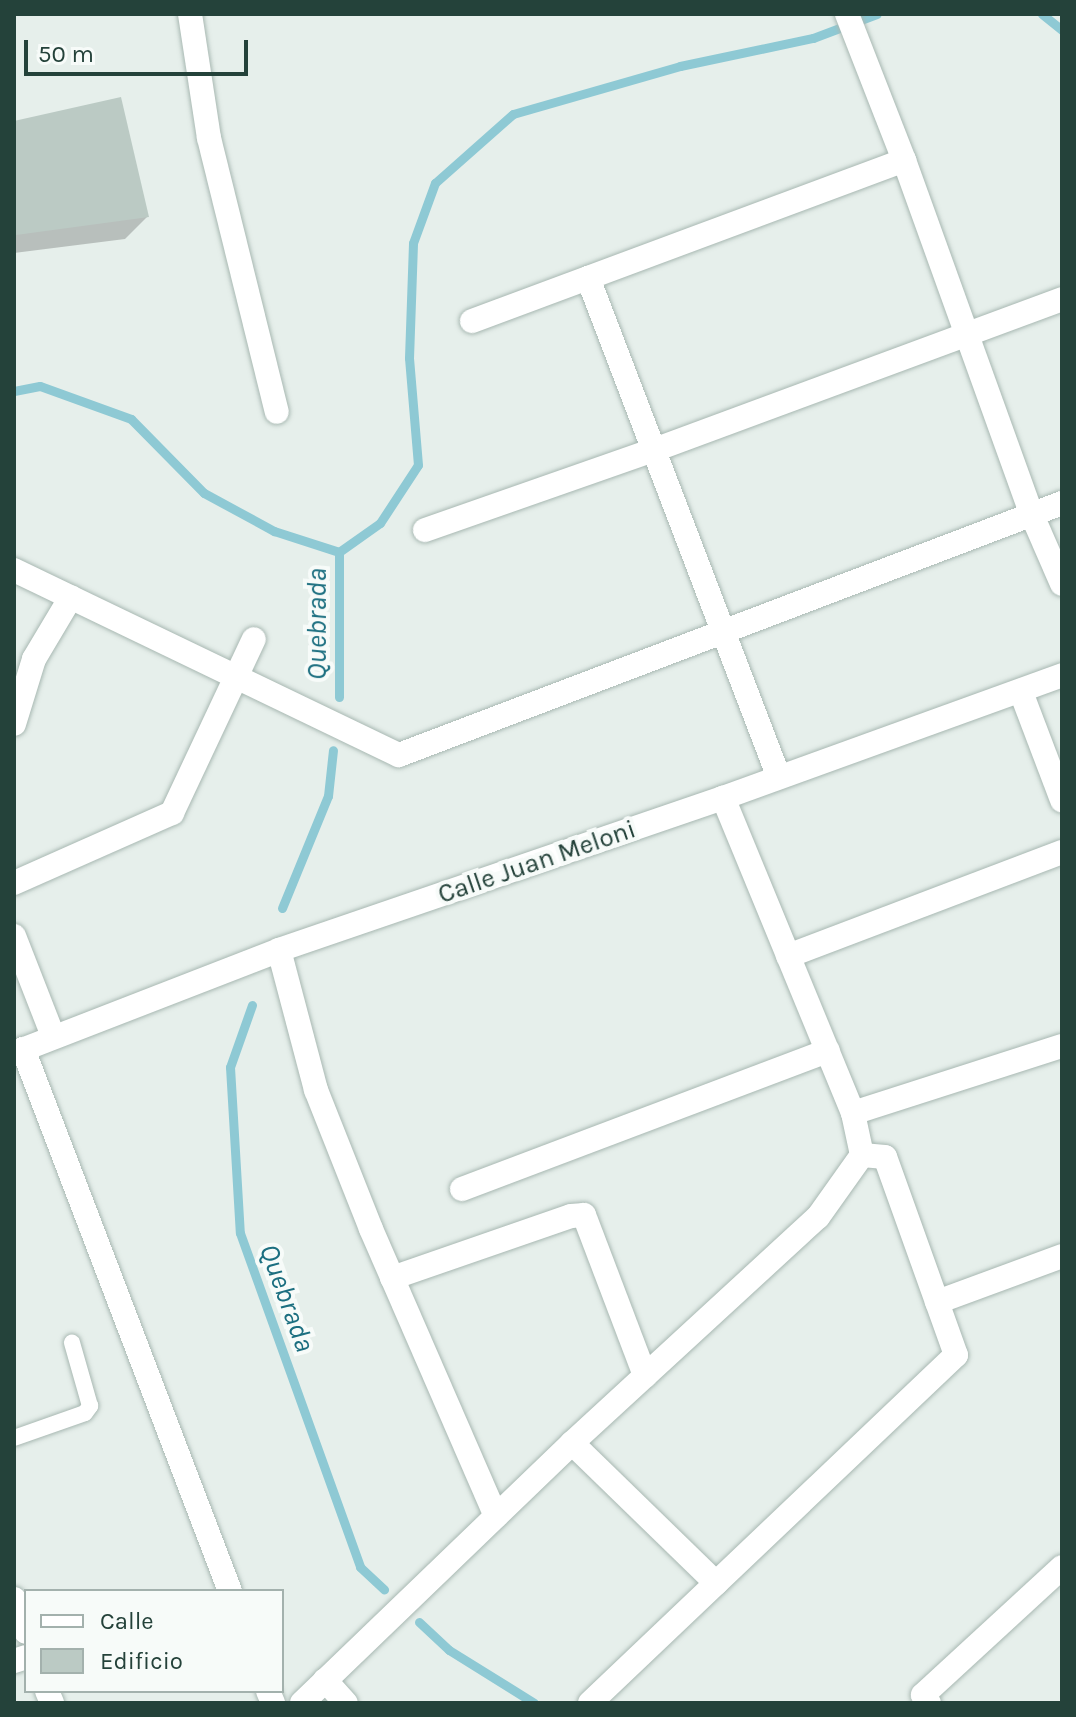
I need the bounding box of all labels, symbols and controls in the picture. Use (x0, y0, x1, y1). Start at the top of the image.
scale bar (28, 24, 252, 74)
text: 50 m (38, 40, 94, 68)
water label: Quebrada (300, 568, 334, 680)
street label: Calle Juan Meloni (434, 814, 640, 910)
water label: Quebrada (252, 1240, 322, 1356)
legend (24, 1589, 284, 1693)
text: Calle (100, 1607, 154, 1635)
text: Edificio (100, 1647, 183, 1675)

